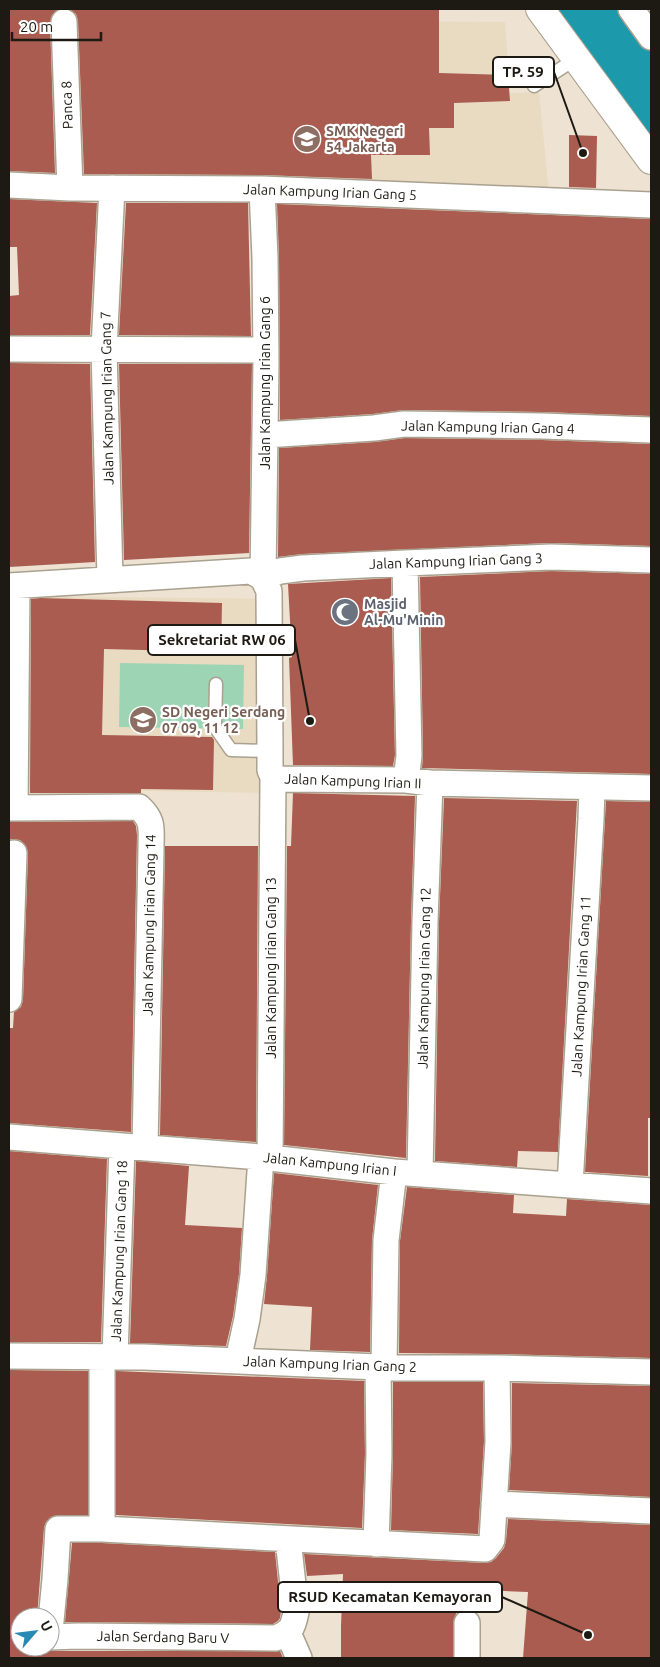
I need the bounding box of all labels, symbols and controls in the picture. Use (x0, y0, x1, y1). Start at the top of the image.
scale bar (12, 10, 101, 42)
text: 20 m (20, 18, 53, 35)
callout: TP. 59 (493, 57, 554, 87)
text: TP. 59 (502, 63, 544, 80)
street label: Panca 8 (58, 81, 76, 129)
place label: SMK Negeri 54 Jakarta (326, 123, 404, 155)
school or university icon: SMK Negeri 54 Jakarta (292, 124, 322, 154)
street label: Jalan Kampung Irian Gang 5 (243, 181, 417, 203)
street label: Jalan Kampung Irian Gang 6 (257, 296, 273, 470)
street label: Jalan Kampung Irian Gang 7 (97, 311, 117, 485)
street label: Jalan Kampung Irian Gang 4 (401, 417, 575, 437)
street label: Jalan Kampung Irian Gang 3 (369, 550, 543, 572)
place label: Masjid Al-Mu'Minin (364, 596, 443, 628)
mosque icon: Masjid Al-Mu'Minin (330, 597, 360, 627)
callout: Sekretariat RW 06 (148, 625, 295, 655)
text: Sekretariat RW 06 (158, 631, 286, 648)
place label: SD Negeri Serdang 07 09, 11 12 (162, 704, 285, 736)
school or university icon: SD Negeri Serdang 07 09, 11 12 (128, 705, 158, 735)
street label: Jalan Kampung Irian II (284, 771, 422, 791)
street label: Jalan Kampung Irian Gang 14 (139, 834, 159, 1016)
street label: Jalan Kampung Irian Gang 13 (263, 877, 279, 1059)
street label: Jalan Kampung Irian Gang 12 (414, 887, 434, 1069)
street label: Jalan Kampung Irian Gang 11 (568, 895, 594, 1077)
street label: Jalan Kampung Irian I (263, 1149, 397, 1179)
street label: Jalan Kampung Irian Gang 18 (108, 1160, 130, 1342)
street label: Jalan Kampung Irian Gang 2 (243, 1353, 417, 1375)
callout: RSUD Kecamatan Kemayoran (278, 1582, 502, 1612)
text: RSUD Kecamatan Kemayoran (288, 1588, 492, 1605)
north arrow (10, 1607, 60, 1657)
text: U (37, 1618, 56, 1634)
street label: Jalan Serdang Baru V (97, 1628, 230, 1646)

